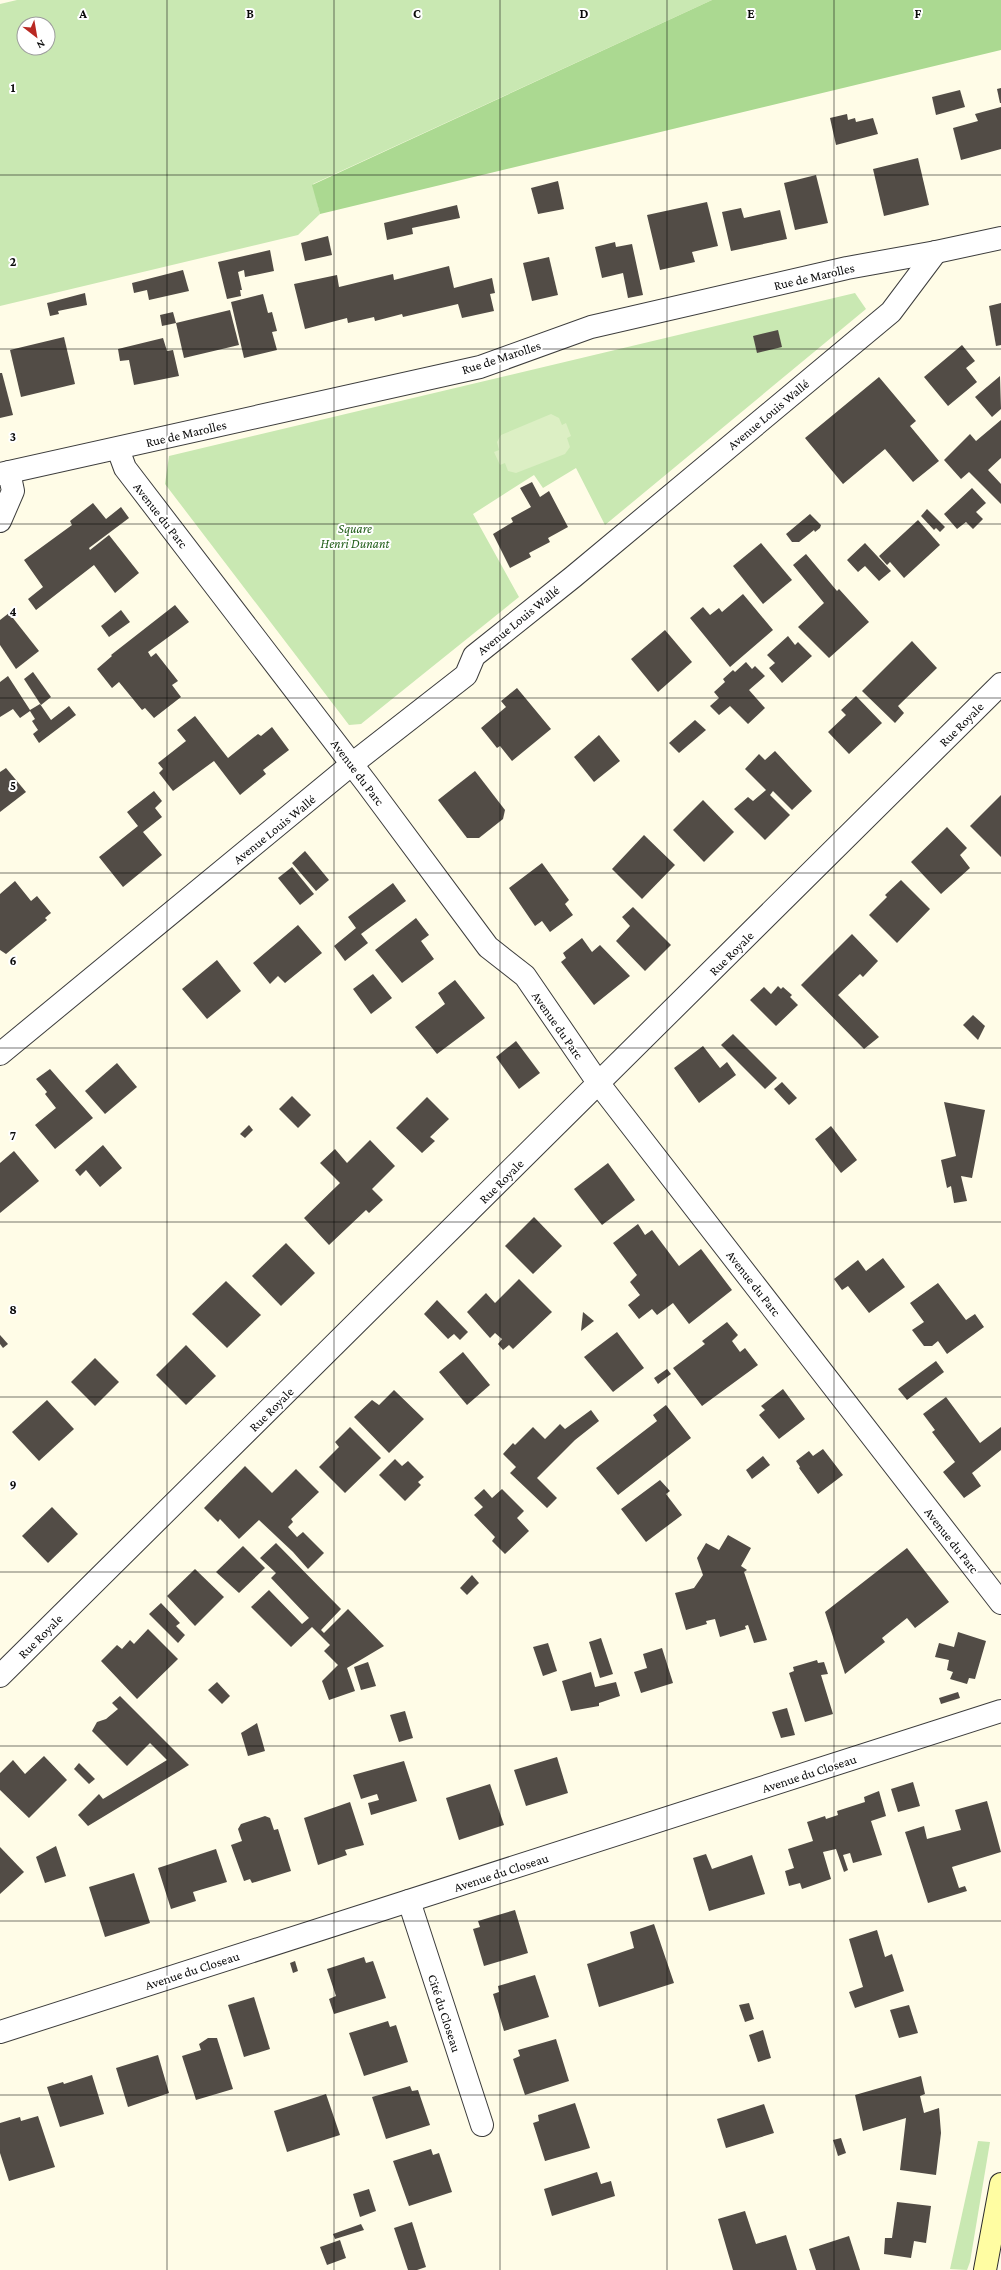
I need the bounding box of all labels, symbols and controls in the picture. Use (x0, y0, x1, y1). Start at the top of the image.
text: A (78, 6, 87, 21)
text: B (246, 6, 254, 21)
text: C (413, 6, 421, 21)
text: D (580, 6, 589, 21)
text: E (747, 6, 755, 21)
text: F (915, 6, 922, 21)
north arrow (16, 16, 56, 56)
text: N (34, 37, 47, 52)
text: 1 (11, 80, 16, 95)
text: 2 (10, 254, 17, 269)
street label: Rue de Marolles (772, 260, 856, 293)
street label: Rue de Marolles (460, 338, 543, 377)
street label: Avenue Louis Wallé (725, 376, 812, 453)
street label: Rue de Marolles (144, 417, 228, 450)
text: 3 (10, 429, 16, 444)
street label: Avenue du Parc (130, 480, 191, 552)
park label: Square Henri Dunant (321, 521, 390, 551)
street label: Avenue Louis Wallé (474, 582, 563, 658)
text: 4 (9, 604, 17, 619)
street label: Rue Royale (936, 699, 987, 750)
street label: Avenue du Parc (328, 736, 388, 809)
text: 5 (10, 778, 16, 793)
street label: Avenue Louis Wallé (230, 791, 319, 867)
street label: Rue Royale (706, 928, 757, 979)
text: 6 (9, 953, 17, 968)
street label: Avenue du Parc (529, 989, 587, 1062)
text: 7 (10, 1128, 16, 1143)
street label: Rue Royale (476, 1156, 527, 1207)
street label: Avenue du Parc (723, 1248, 784, 1320)
text: 8 (9, 1302, 17, 1317)
street label: Rue Royale (246, 1384, 297, 1435)
text: 9 (9, 1477, 17, 1492)
street label: Avenue du Parc (921, 1505, 982, 1577)
street label: Rue Royale (15, 1611, 66, 1662)
street label: Avenue du Closeau (760, 1751, 858, 1796)
street label: Avenue du Closeau (452, 1850, 550, 1895)
street label: Avenue du Closeau (143, 1948, 241, 1993)
street label: Cité du Closeau (425, 1972, 464, 2054)

